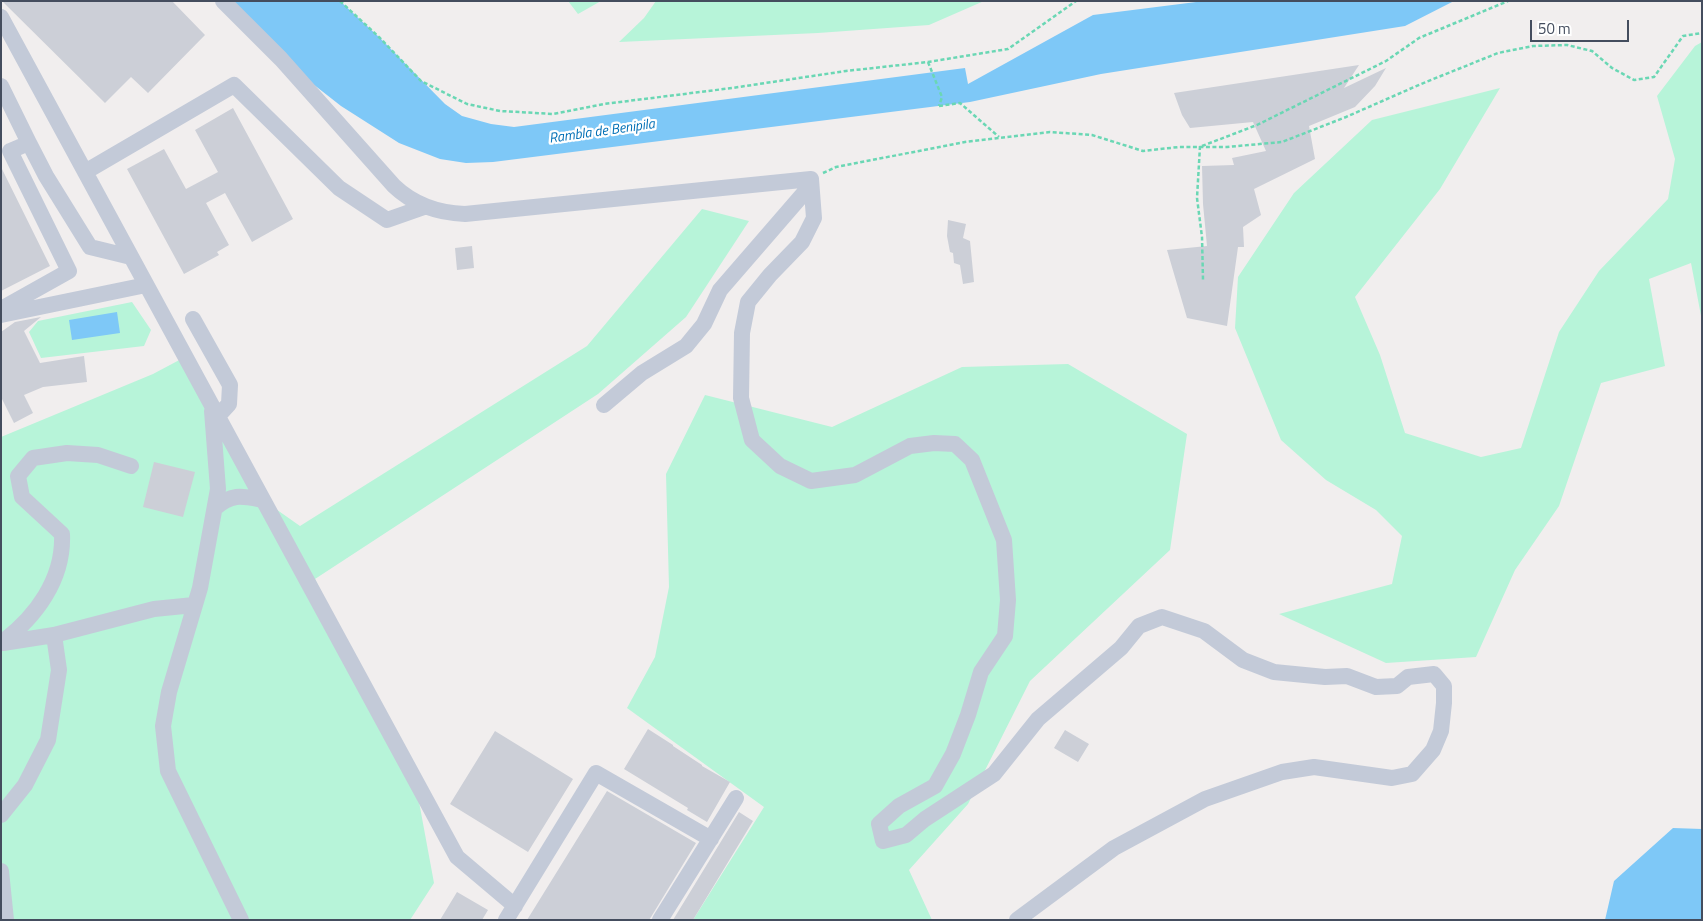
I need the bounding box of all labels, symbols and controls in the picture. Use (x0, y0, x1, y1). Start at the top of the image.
scale bar (1533, 10, 1632, 42)
text: 50 m (1538, 17, 1571, 40)
water label: Rambla de Benipila (548, 116, 656, 148)

